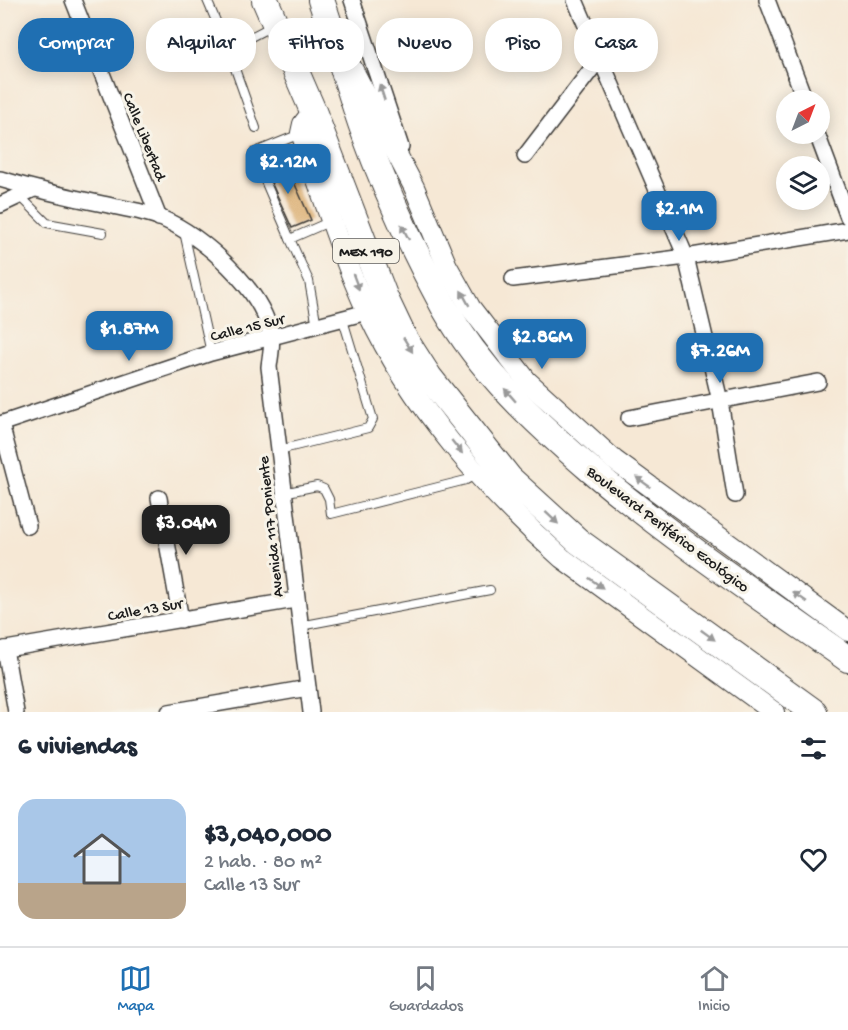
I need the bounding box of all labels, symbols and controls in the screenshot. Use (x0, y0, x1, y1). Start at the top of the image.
chip: Comprar (18, 18, 134, 72)
chip: Alquilar (146, 18, 256, 72)
chip: Filtros (268, 18, 364, 72)
chip: Nuevo (376, 18, 473, 72)
chip: Piso (485, 18, 562, 72)
chip: Casa (574, 18, 658, 72)
one-way arrow (377, 83, 387, 101)
north arrow (776, 90, 830, 144)
map controls (776, 90, 830, 210)
street label: Calle Libertad (117, 91, 170, 186)
pin: $2.12M (239, 144, 337, 195)
text: $2.12M (260, 152, 316, 175)
button: layers (776, 156, 830, 210)
pin: $2.1M (637, 191, 721, 242)
text: $2.1M (655, 199, 703, 222)
one-way arrow (401, 223, 410, 240)
road number: MEX 190 (333, 239, 399, 263)
one-way arrow (352, 273, 361, 291)
one-way arrow (459, 290, 470, 306)
pin: $1.87M (80, 311, 178, 362)
street label: Calle 15 Sur (209, 311, 288, 348)
text: $1.87M (100, 319, 158, 342)
pin: $2.86M (493, 319, 591, 370)
text: $2.86M (512, 327, 572, 350)
pin: $7.26M (671, 333, 769, 384)
one-way arrow (403, 337, 414, 353)
text: $7.26M (690, 341, 750, 364)
one-way arrow (504, 388, 517, 403)
one-way arrow (451, 439, 464, 455)
street label: Avenida 117 Poniente (256, 454, 289, 598)
street label: Boulevard Periférico Ecológico (581, 463, 752, 598)
one-way arrow (636, 476, 651, 488)
pin: $3.04M (137, 505, 235, 556)
one-way arrow (545, 511, 560, 525)
text: $3.04M (156, 513, 216, 536)
one-way arrow (589, 576, 604, 588)
one-way arrow (793, 591, 809, 603)
street label: Calle 13 Sur (107, 595, 186, 627)
one-way arrow (699, 629, 715, 641)
icon: filters (797, 732, 830, 765)
text: 6 viviendas (18, 733, 137, 764)
text: $3,040,000 (204, 821, 332, 852)
icon: home (66, 823, 138, 895)
icon: heart (797, 843, 830, 876)
text: 2 hab. · 80 m² (204, 852, 322, 875)
text: Calle 13 Sur (204, 875, 299, 898)
tab: Mapa (117, 962, 154, 1017)
tab: Guardados (389, 962, 463, 1017)
tab: Inicio (698, 962, 731, 1017)

